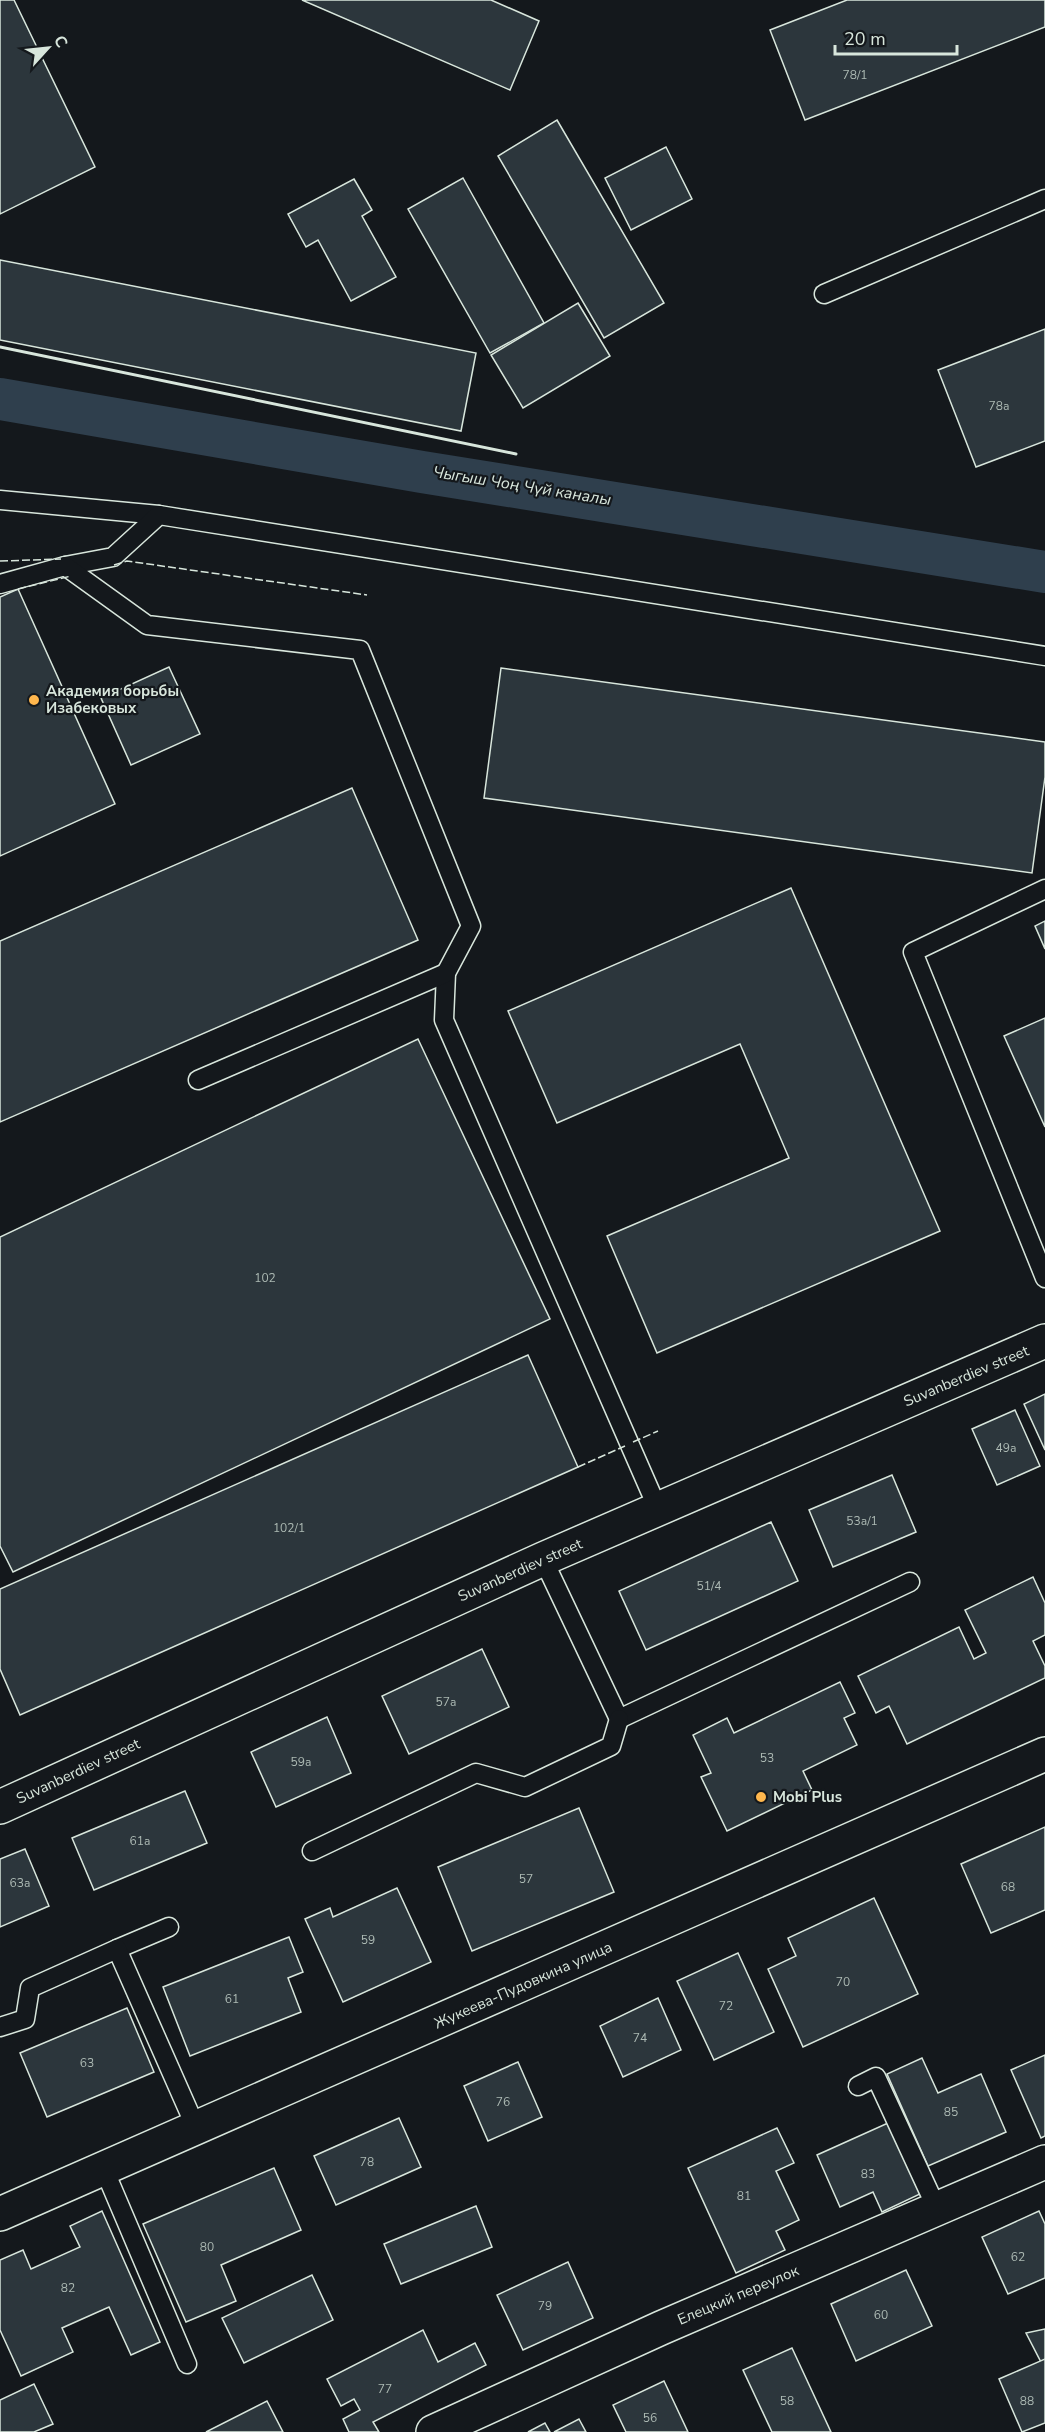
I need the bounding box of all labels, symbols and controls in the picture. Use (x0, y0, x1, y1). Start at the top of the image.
north arrow (18, 18, 78, 78)
scale bar (835, 18, 956, 56)
text: 20 m (844, 27, 886, 51)
text: С (48, 32, 73, 52)
house number: 78/1 (843, 67, 868, 83)
house number: 78а (989, 398, 1009, 414)
water label: Чыгыш Чоң Чүй каналы (431, 461, 613, 511)
place label: Академия борьбы Изабековых (46, 681, 179, 718)
marker: Академия борьбы Изабековых (27, 693, 41, 707)
house number: 102 (254, 1270, 276, 1286)
street label: Suvanberdiev street (900, 1340, 1032, 1411)
house number: 49а (996, 1440, 1016, 1456)
house number: 53а/1 (846, 1513, 878, 1529)
house number: 102/1 (273, 1520, 305, 1536)
street label: Suvanberdiev street (455, 1533, 586, 1606)
house number: 51/4 (697, 1578, 722, 1594)
house number: 57a (436, 1694, 456, 1710)
street label: Suvanberdiev street (13, 1733, 144, 1808)
house number: 53 (760, 1750, 774, 1766)
house number: 59a (291, 1754, 311, 1770)
place label: Mobi Plus (773, 1787, 842, 1807)
marker: Mobi Plus (754, 1790, 768, 1804)
house number: 61a (130, 1833, 150, 1849)
house number: 57 (519, 1871, 533, 1887)
house number: 63a (10, 1875, 30, 1891)
house number: 68 (1001, 1879, 1015, 1895)
house number: 59 (361, 1932, 375, 1948)
street label: Жукеева-Пудовкина улица (431, 1937, 615, 2033)
house number: 70 (836, 1974, 850, 1990)
house number: 61 (225, 1991, 239, 2007)
house number: 72 (719, 1998, 733, 2014)
house number: 74 (633, 2030, 647, 2046)
house number: 63 (80, 2055, 94, 2071)
house number: 76 (496, 2094, 510, 2110)
house number: 85 (944, 2104, 958, 2120)
house number: 78 (360, 2154, 374, 2170)
house number: 83 (861, 2166, 875, 2182)
house number: 81 (737, 2188, 751, 2204)
house number: 80 (200, 2239, 214, 2255)
house number: 62 (1011, 2249, 1025, 2265)
street label: Елецкий переулок (674, 2260, 802, 2330)
house number: 82 (61, 2280, 75, 2296)
house number: 79 (538, 2298, 552, 2314)
house number: 60 (874, 2307, 888, 2323)
house number: 77 (378, 2381, 392, 2397)
house number: 58 (780, 2393, 794, 2409)
house number: 88 (1020, 2393, 1034, 2409)
house number: 56 (643, 2410, 657, 2426)

